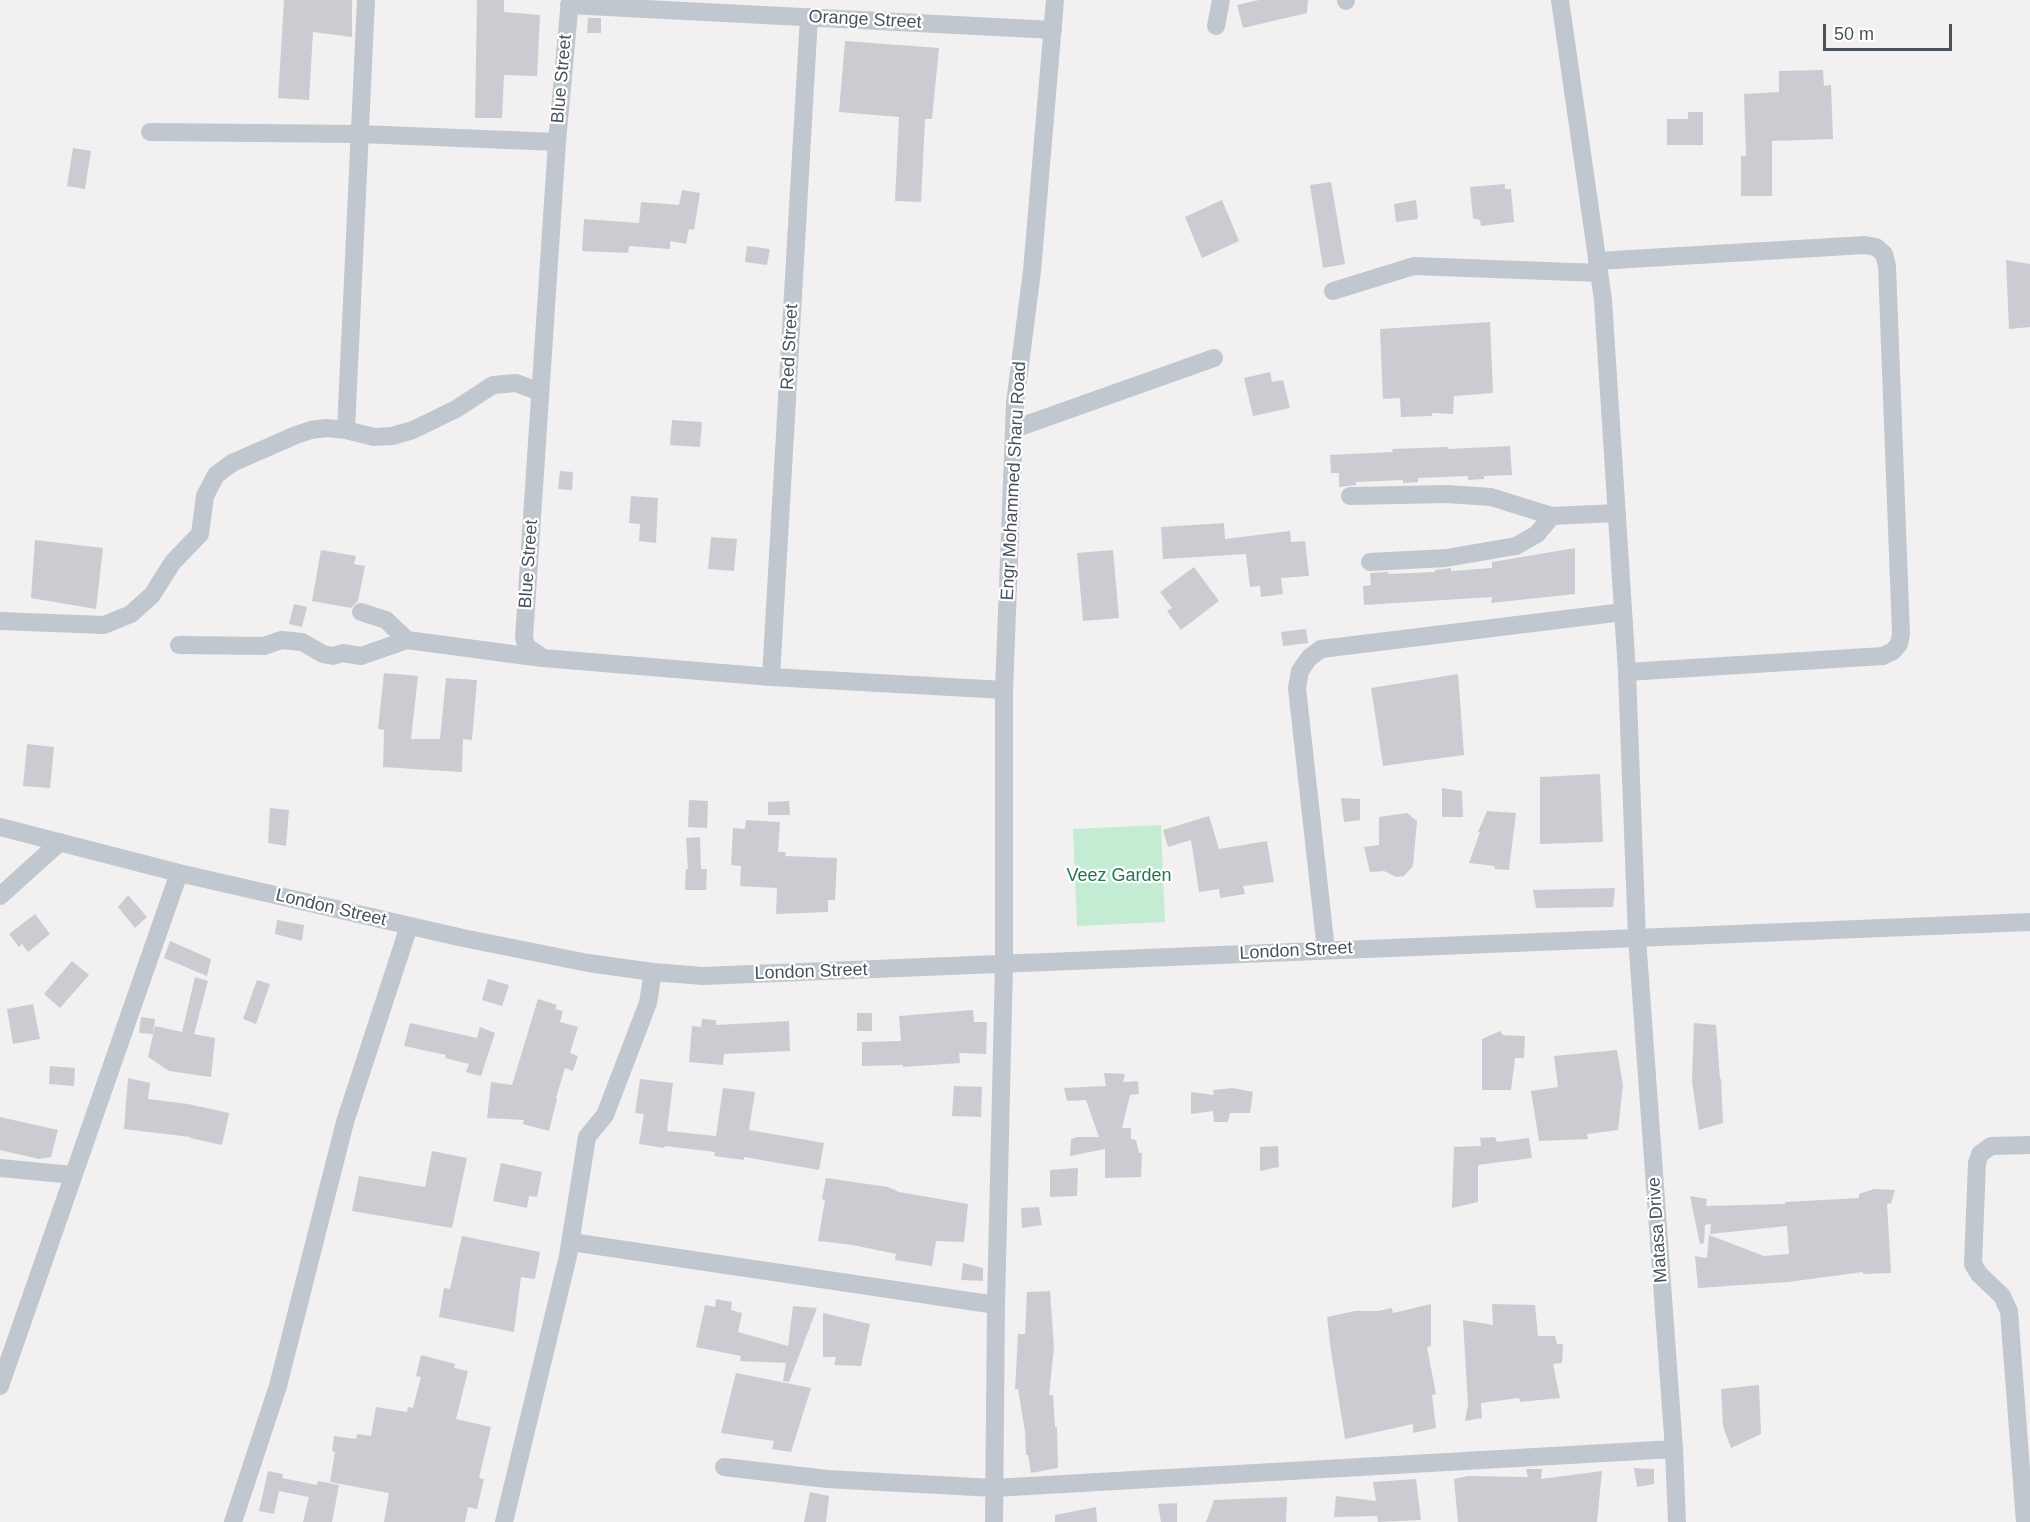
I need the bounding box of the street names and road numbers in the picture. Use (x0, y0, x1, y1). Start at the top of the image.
street label: Orange Street (808, 6, 922, 34)
street label: Blue Street (547, 34, 577, 124)
street label: Red Street (777, 303, 803, 391)
street label: Engr Mohammed Sharu Road (997, 361, 1031, 601)
street label: Blue Street (515, 519, 543, 609)
street label: London Street (273, 885, 389, 931)
street label: London Street (1239, 937, 1353, 965)
street label: London Street (754, 959, 868, 985)
street label: Matasa Drive (1644, 1176, 1672, 1284)

